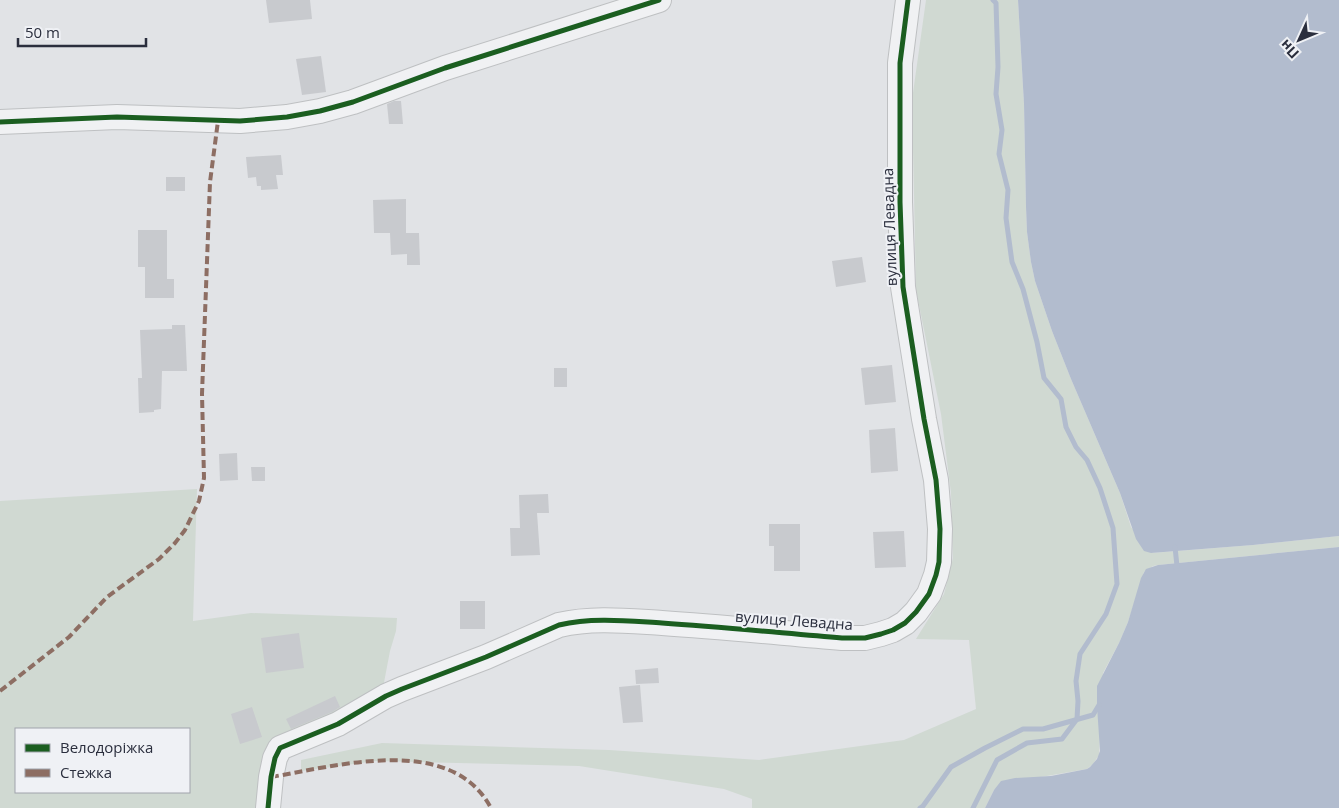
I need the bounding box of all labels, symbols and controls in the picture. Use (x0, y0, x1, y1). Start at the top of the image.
scale bar (18, 15, 145, 47)
north arrow (1274, 15, 1324, 65)
text: 50 m (25, 22, 60, 42)
text: Пн (1276, 36, 1303, 63)
street label: вулиця Левадна (877, 168, 901, 286)
street label: вулиця Левадна (734, 606, 854, 634)
legend (15, 728, 190, 793)
text: Велодоріжка (60, 737, 153, 757)
text: Стежка (60, 762, 112, 782)

